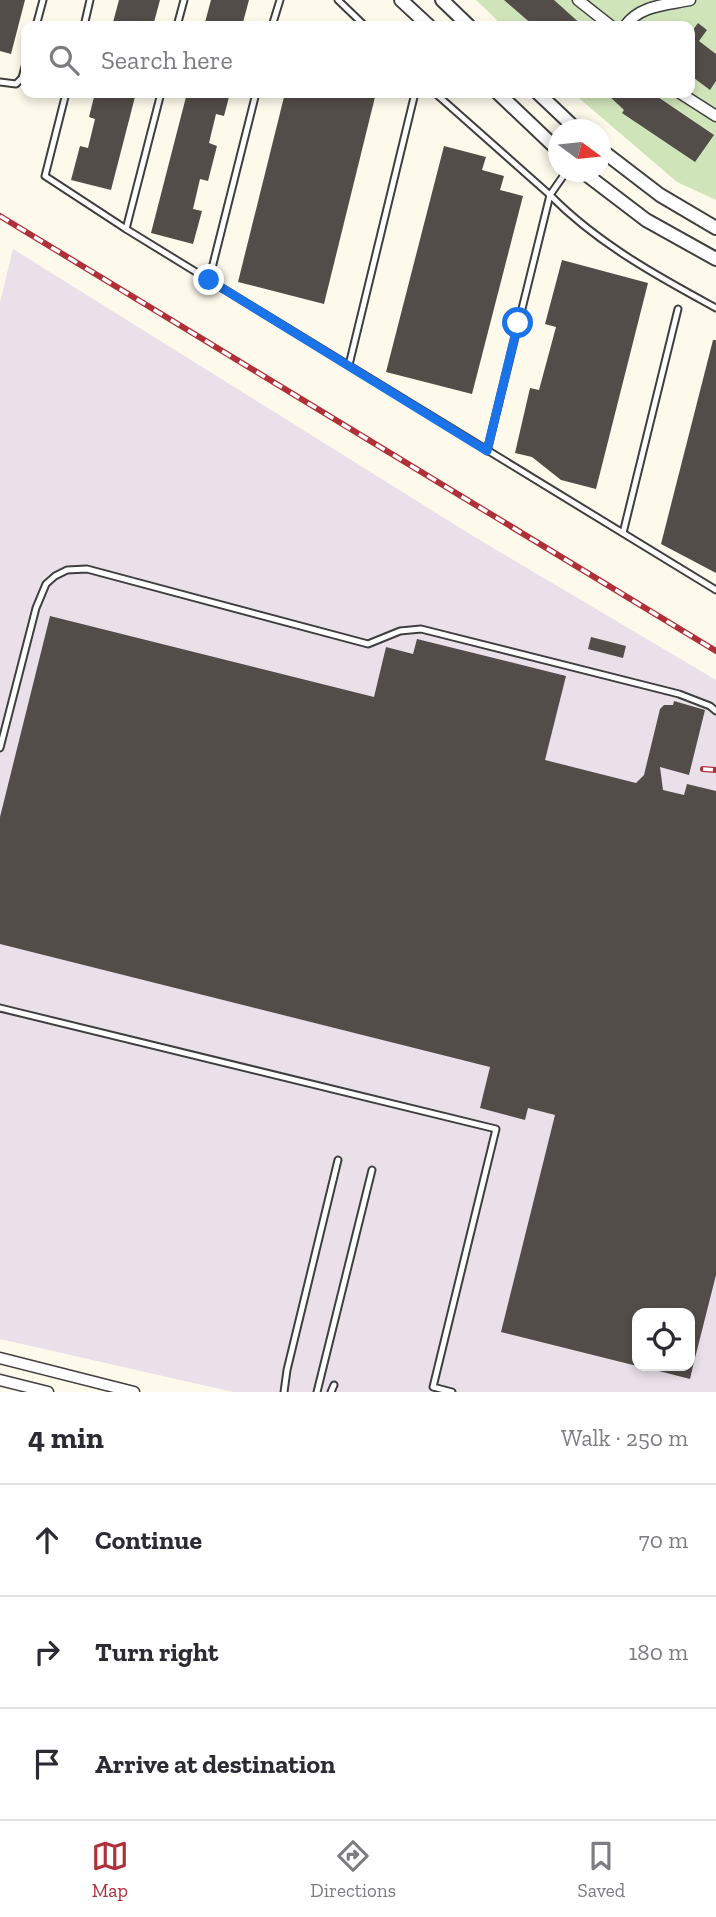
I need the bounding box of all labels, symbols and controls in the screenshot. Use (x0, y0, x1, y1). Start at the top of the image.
search box (21, 21, 695, 98)
icon: search (45, 41, 83, 79)
text: Search here (101, 44, 233, 76)
north arrow (548, 119, 611, 182)
route end (193, 264, 224, 295)
route start (502, 307, 533, 338)
map controls (632, 1308, 695, 1371)
button: locate (632, 1308, 695, 1371)
text: 4 min (28, 1420, 104, 1456)
text: Walk · 250 m (561, 1424, 688, 1452)
icon: ahead (28, 1521, 66, 1559)
text: Continue (95, 1524, 202, 1556)
text: 70 m (639, 1526, 688, 1554)
icon: right (28, 1633, 66, 1671)
text: Turn right (95, 1636, 218, 1668)
text: 180 m (628, 1638, 688, 1666)
icon: arrive (28, 1745, 66, 1783)
text: Arrive at destination (95, 1748, 335, 1780)
tab: Map (91, 1837, 129, 1902)
tab: Directions (310, 1837, 396, 1902)
tab: Saved (578, 1837, 625, 1902)

